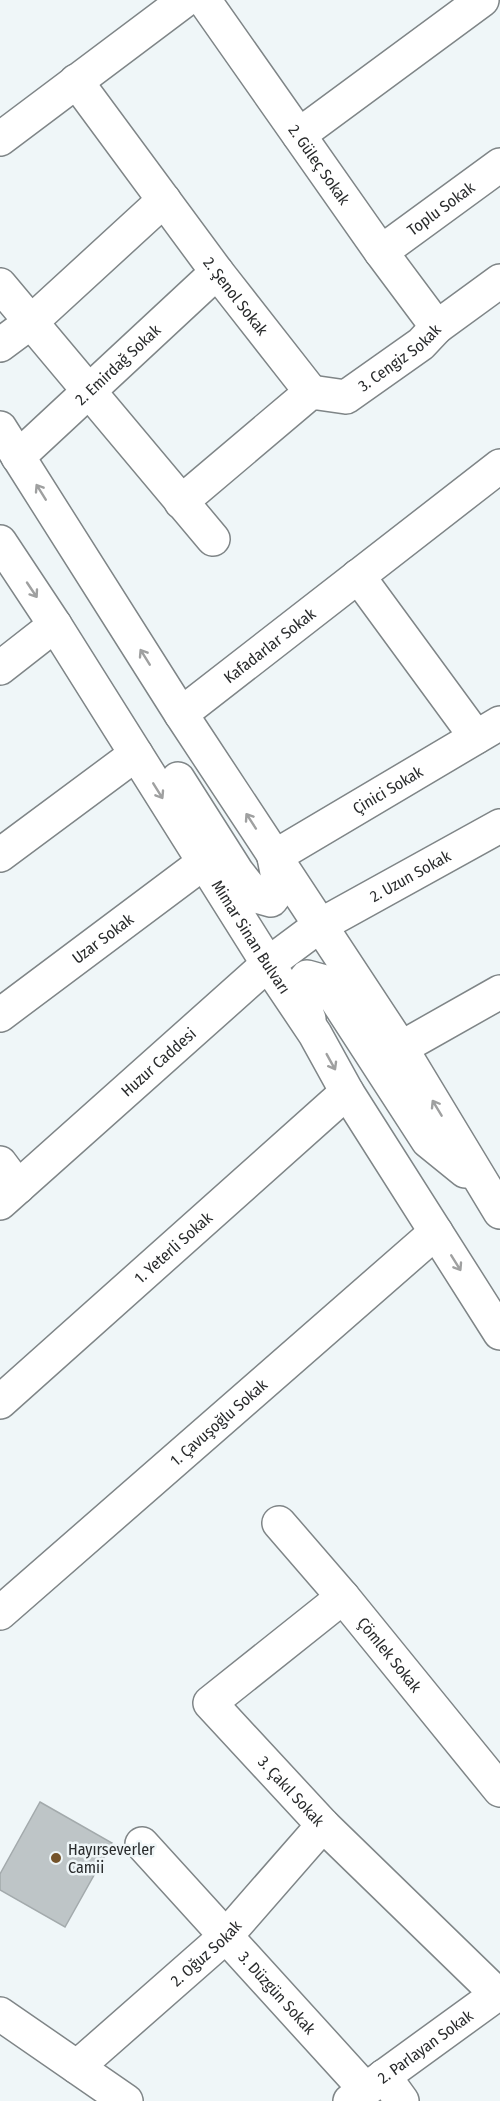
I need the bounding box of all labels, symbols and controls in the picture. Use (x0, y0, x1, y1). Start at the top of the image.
street label: 2. Güleç Sokak (285, 121, 354, 209)
street label: Toplu Sokak (404, 178, 479, 240)
street label: 2. Şenol Sokak (199, 254, 272, 340)
street label: 2. Emirdağ Sokak (71, 320, 165, 409)
street label: 3. Cengiz Sokak (355, 320, 445, 395)
one-way arrow (35, 485, 47, 501)
one-way arrow (26, 582, 38, 598)
street label: Kafadarlar Sokak (220, 604, 320, 687)
one-way arrow (139, 649, 151, 666)
street label: Çinici Sokak (349, 762, 427, 819)
one-way arrow (153, 782, 165, 799)
one-way arrow (245, 813, 257, 830)
street label: 2. Uzun Sokak (367, 846, 454, 906)
street label: Mimar Sinan Bulvarı (208, 877, 294, 997)
street label: Uzar Sokak (68, 909, 138, 968)
street label: Huzur Caddesi (117, 1024, 200, 1101)
one-way arrow (325, 1053, 337, 1070)
one-way arrow (431, 1100, 443, 1117)
street label: 1. Yeterli Sokak (131, 1208, 217, 1287)
one-way arrow (450, 1254, 462, 1271)
street label: 1. Çavuşoğlu Sokak (166, 1375, 271, 1470)
street label: Çömlek Sokak (353, 1614, 426, 1696)
street label: 3. Çakıl Sokak (254, 1752, 329, 1831)
place label: Hayırseverler Camii (68, 1840, 155, 1877)
marker: Hayırseverler Camii (49, 1851, 63, 1865)
street label: 2. Oğuz Sokak (167, 1916, 246, 1990)
street label: 3. Düzgün Sokak (235, 1948, 320, 2039)
street label: 2. Parlayan Sokak (374, 2006, 477, 2088)

